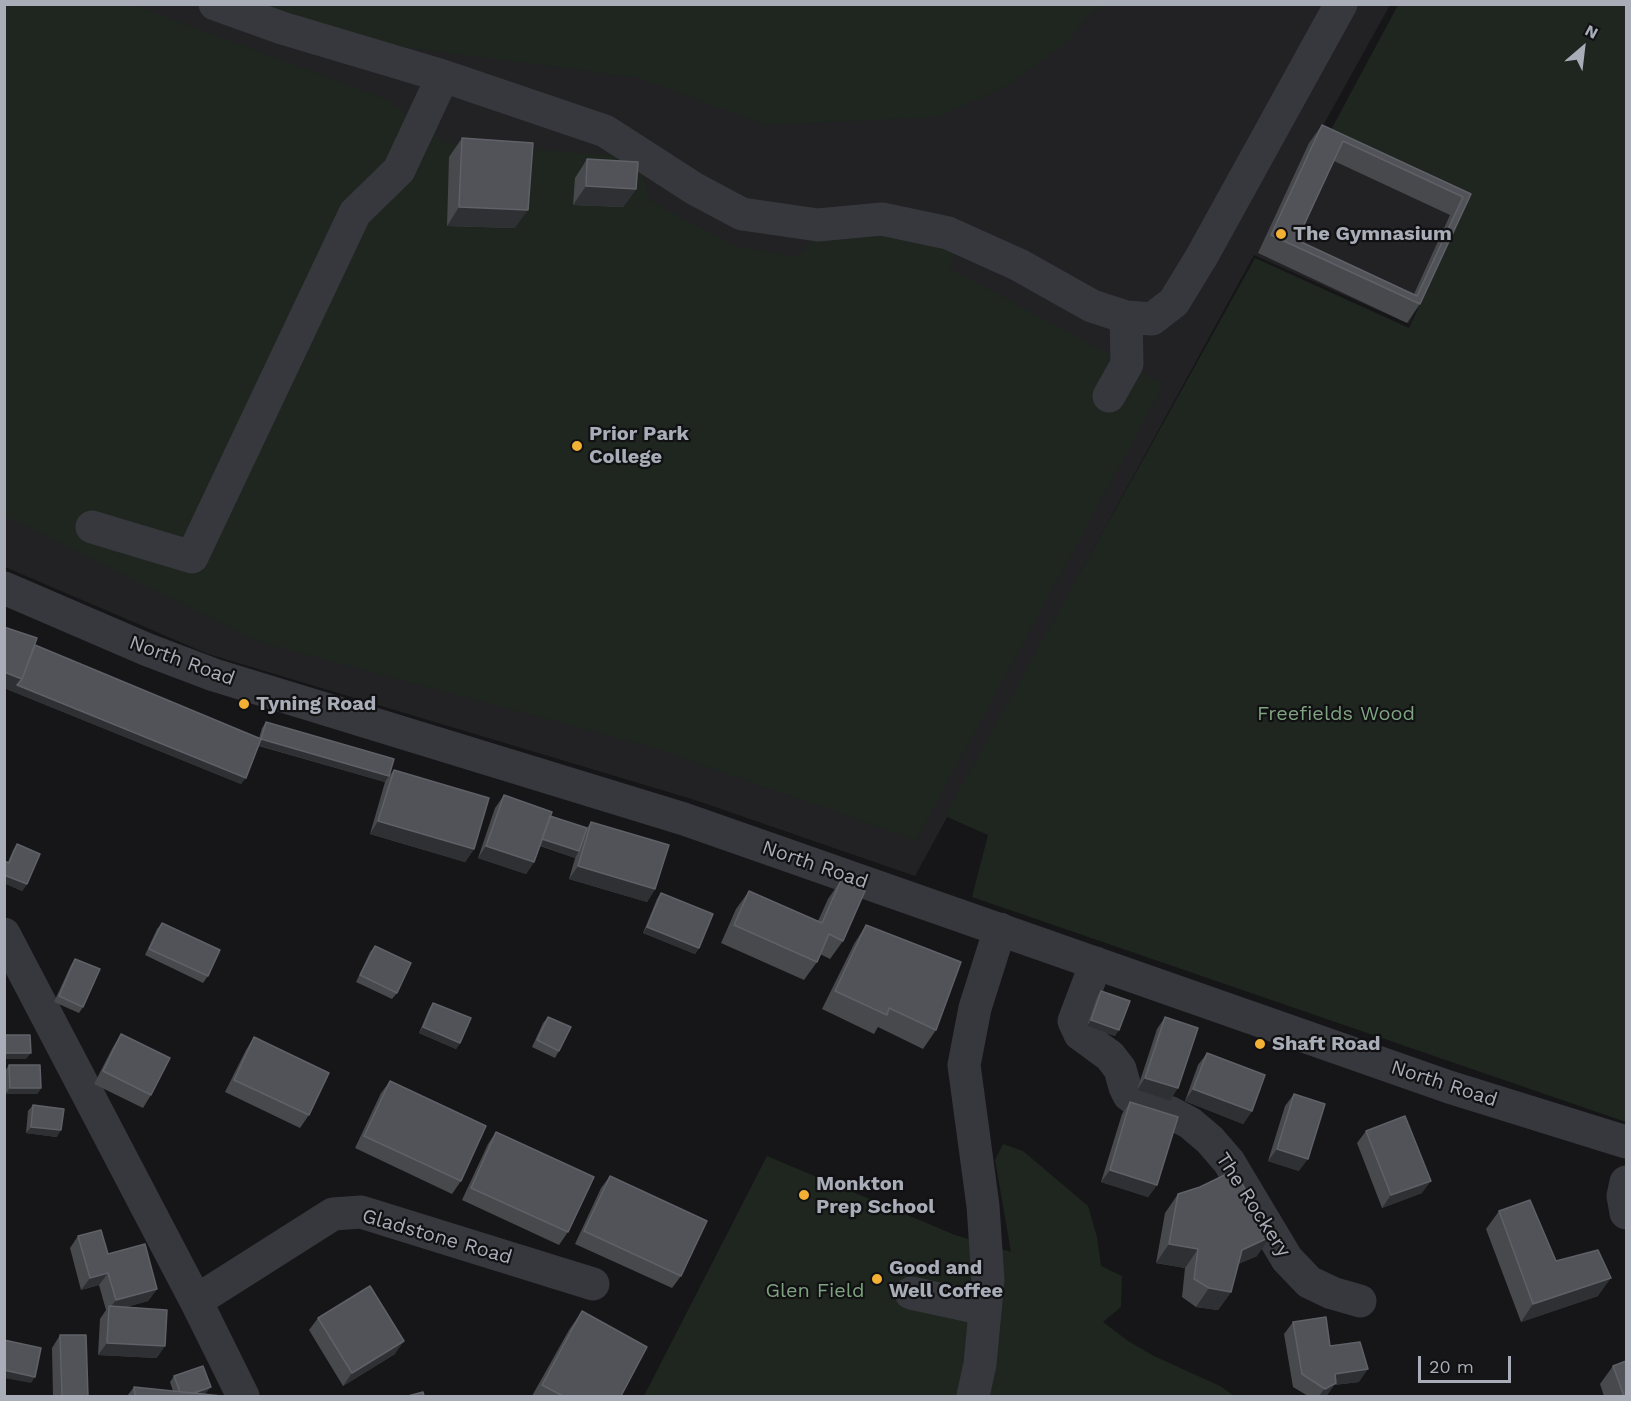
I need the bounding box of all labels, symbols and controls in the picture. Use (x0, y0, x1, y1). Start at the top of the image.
north arrow (1553, 18, 1613, 78)
text: N (1582, 20, 1601, 43)
place label: The Gymnasium (1293, 222, 1452, 246)
marker: The Gymnasium (1274, 227, 1288, 241)
place label: Prior Park College (589, 422, 689, 469)
marker: Prior Park College (570, 439, 584, 453)
street label: North Road (126, 631, 238, 691)
place label: Tyning Road (256, 692, 376, 716)
marker: Tyning Road (237, 697, 251, 711)
park label: Freefields Wood (1257, 702, 1415, 726)
street label: North Road (759, 836, 871, 894)
place label: Shaft Road (1272, 1032, 1380, 1056)
marker: Shaft Road (1253, 1037, 1267, 1051)
street label: North Road (1388, 1056, 1500, 1112)
street label: The Rockery (1210, 1148, 1296, 1262)
place label: Monkton Prep School (816, 1172, 935, 1219)
marker: Monkton Prep School (797, 1188, 811, 1202)
street label: Gladstone Road (359, 1204, 515, 1270)
place label: Good and Well Coffee (889, 1256, 1003, 1303)
marker: Good and Well Coffee (870, 1272, 884, 1286)
park label: Glen Field (765, 1279, 865, 1303)
scale bar (1421, 1344, 1514, 1382)
text: 20 m (1429, 1356, 1474, 1377)

